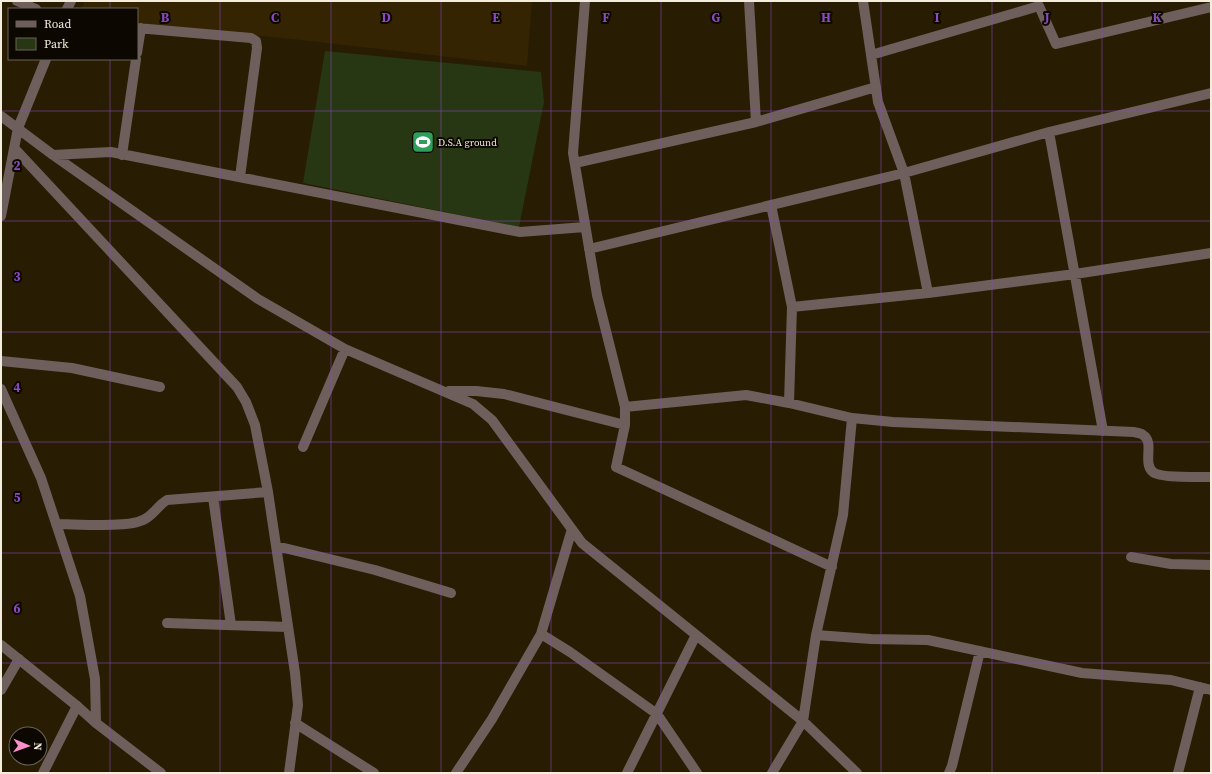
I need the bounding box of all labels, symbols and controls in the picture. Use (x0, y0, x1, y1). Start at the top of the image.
legend (8, 8, 138, 60)
text: B (161, 9, 170, 26)
text: C (271, 9, 279, 26)
text: D (381, 9, 391, 26)
text: E (492, 9, 500, 26)
text: F (602, 9, 610, 26)
text: G (712, 9, 721, 26)
text: H (821, 9, 831, 26)
text: I (934, 9, 940, 26)
text: J (1043, 9, 1050, 26)
text: K (1152, 9, 1162, 26)
text: Road (44, 16, 71, 32)
text: Park (44, 36, 69, 52)
sports icon: D.S.A ground (410, 129, 436, 155)
place label: D.S.A ground (438, 136, 497, 149)
text: 2 (13, 157, 21, 174)
text: 3 (13, 268, 21, 285)
text: 4 (13, 379, 21, 396)
text: 5 (13, 489, 21, 506)
text: 6 (13, 600, 21, 617)
north arrow (8, 726, 48, 766)
text: N (30, 742, 45, 751)

